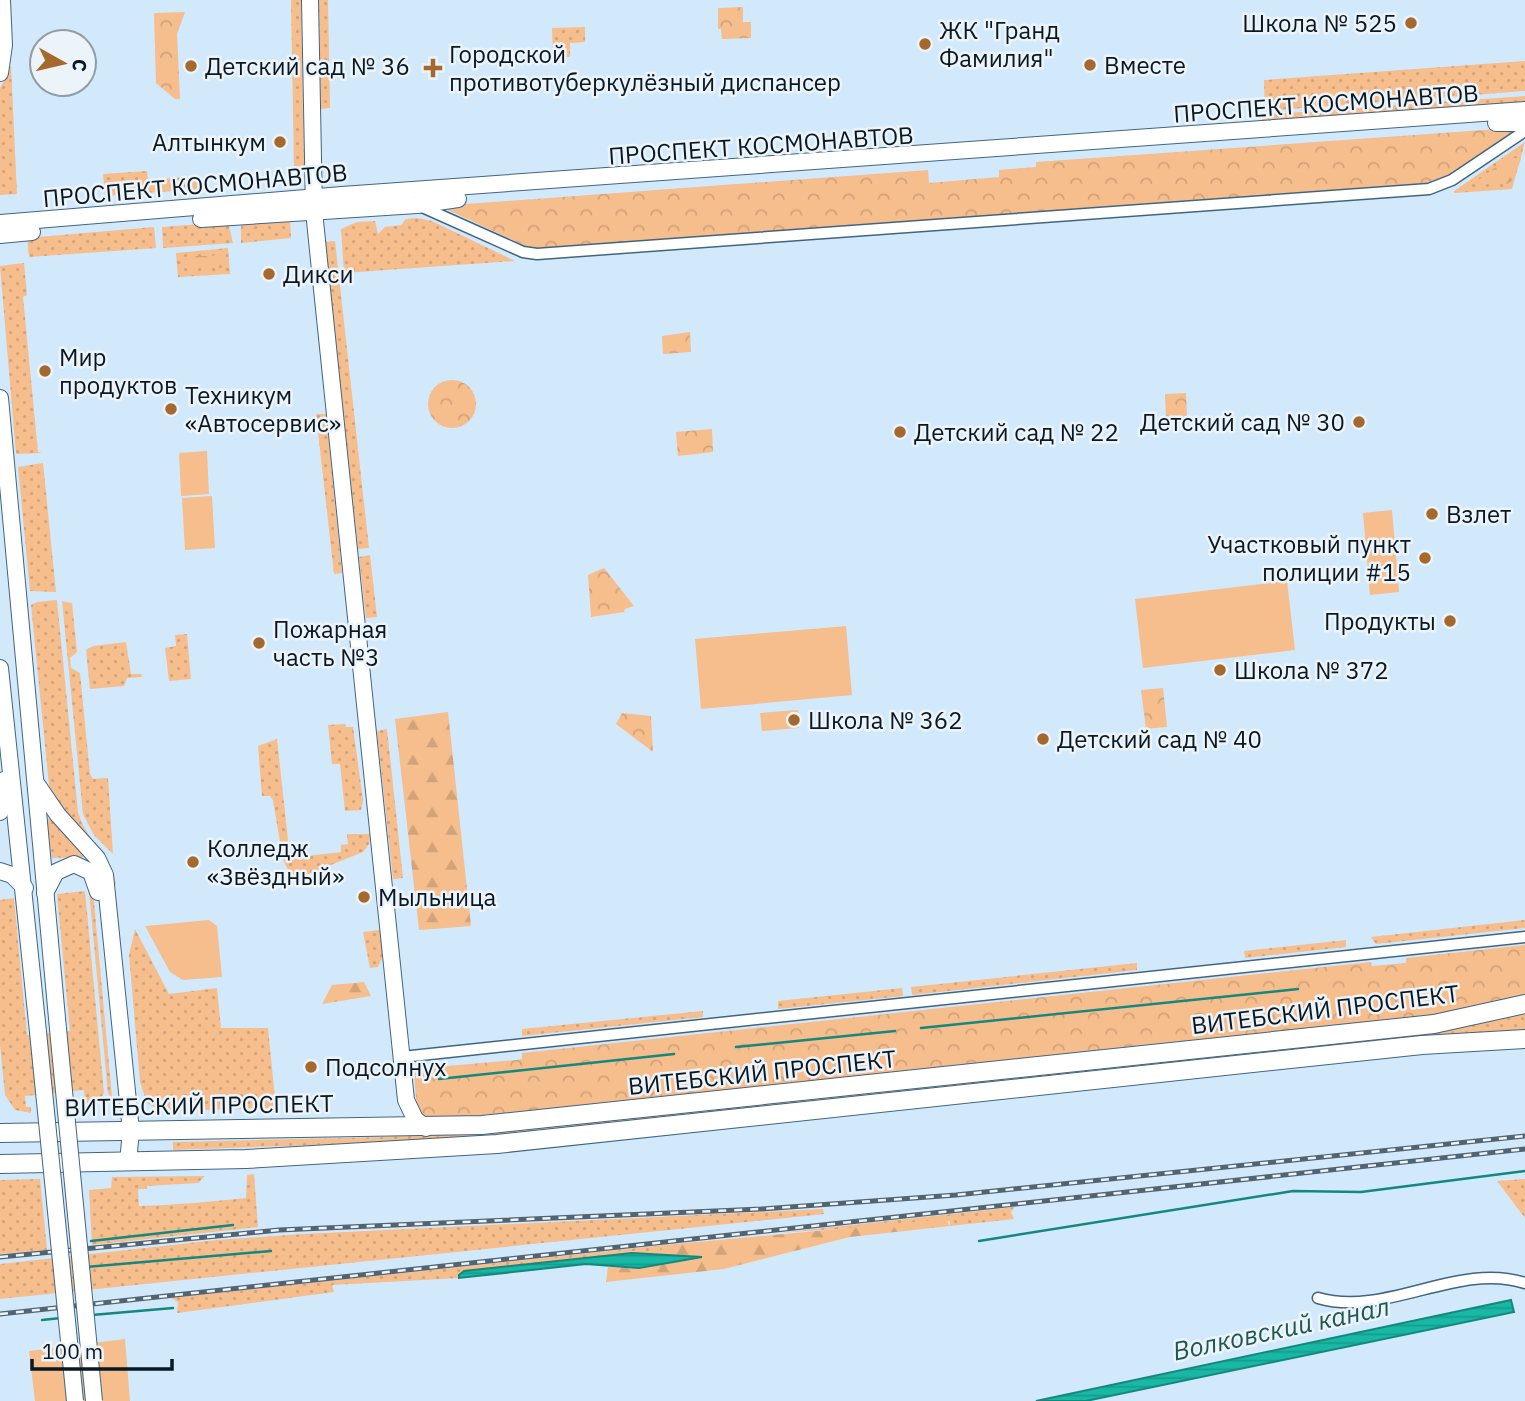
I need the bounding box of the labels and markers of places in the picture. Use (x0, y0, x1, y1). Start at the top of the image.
place label: Школа № 525 (1242, 7, 1397, 39)
place label: ЖК "Гранд Фамилия" (939, 14, 1060, 74)
marker: Школа № 525 (1403, 15, 1419, 31)
marker: ЖК "Гранд Фамилия" (917, 36, 933, 52)
place label: Городской противотуберкулёзный диспансер (449, 38, 841, 98)
place label: Вместе (1104, 49, 1186, 81)
place label: Детский сад № 36 (205, 50, 410, 82)
marker: Вместе (1082, 57, 1098, 73)
marker: Детский сад № 36 (183, 58, 199, 74)
marker: Городской противотуберкулёзный диспансер (423, 58, 443, 78)
place label: Алтынкум (152, 126, 266, 158)
marker: Алтынкум (272, 134, 288, 150)
place label: Дикси (283, 258, 354, 290)
marker: Дикси (261, 266, 277, 282)
place label: Мир продуктов (59, 341, 177, 401)
marker: Мир продуктов (37, 363, 53, 379)
place label: Техникум «Автосервис» (185, 379, 341, 439)
marker: Техникум «Автосервис» (163, 401, 179, 417)
place label: Детский сад № 30 (1140, 406, 1345, 438)
marker: Детский сад № 30 (1351, 414, 1367, 430)
place label: Детский сад № 22 (914, 416, 1119, 448)
marker: Детский сад № 22 (892, 424, 908, 440)
place label: Взлет (1446, 498, 1511, 530)
marker: Взлет (1424, 506, 1440, 522)
place label: Участковый пункт полиции #15 (1207, 528, 1411, 588)
marker: Участковый пункт полиции #15 (1417, 550, 1433, 566)
place label: Продукты (1324, 605, 1436, 637)
place label: Пожарная часть №3 (273, 613, 387, 673)
marker: Продукты (1442, 613, 1458, 629)
marker: Пожарная часть №3 (251, 635, 267, 651)
place label: Школа № 372 (1234, 654, 1389, 686)
marker: Школа № 372 (1212, 662, 1228, 678)
place label: Школа № 362 (808, 704, 963, 736)
marker: Школа № 362 (786, 712, 802, 728)
place label: Детский сад № 40 (1057, 723, 1262, 755)
marker: Детский сад № 40 (1035, 731, 1051, 747)
place label: Колледж «Звёздный» (207, 832, 344, 892)
marker: Колледж «Звёздный» (185, 854, 201, 870)
place label: Мыльница (378, 881, 497, 913)
marker: Мыльница (356, 889, 372, 905)
place label: Подсолнух (325, 1051, 446, 1083)
marker: Подсолнух (303, 1059, 319, 1075)

